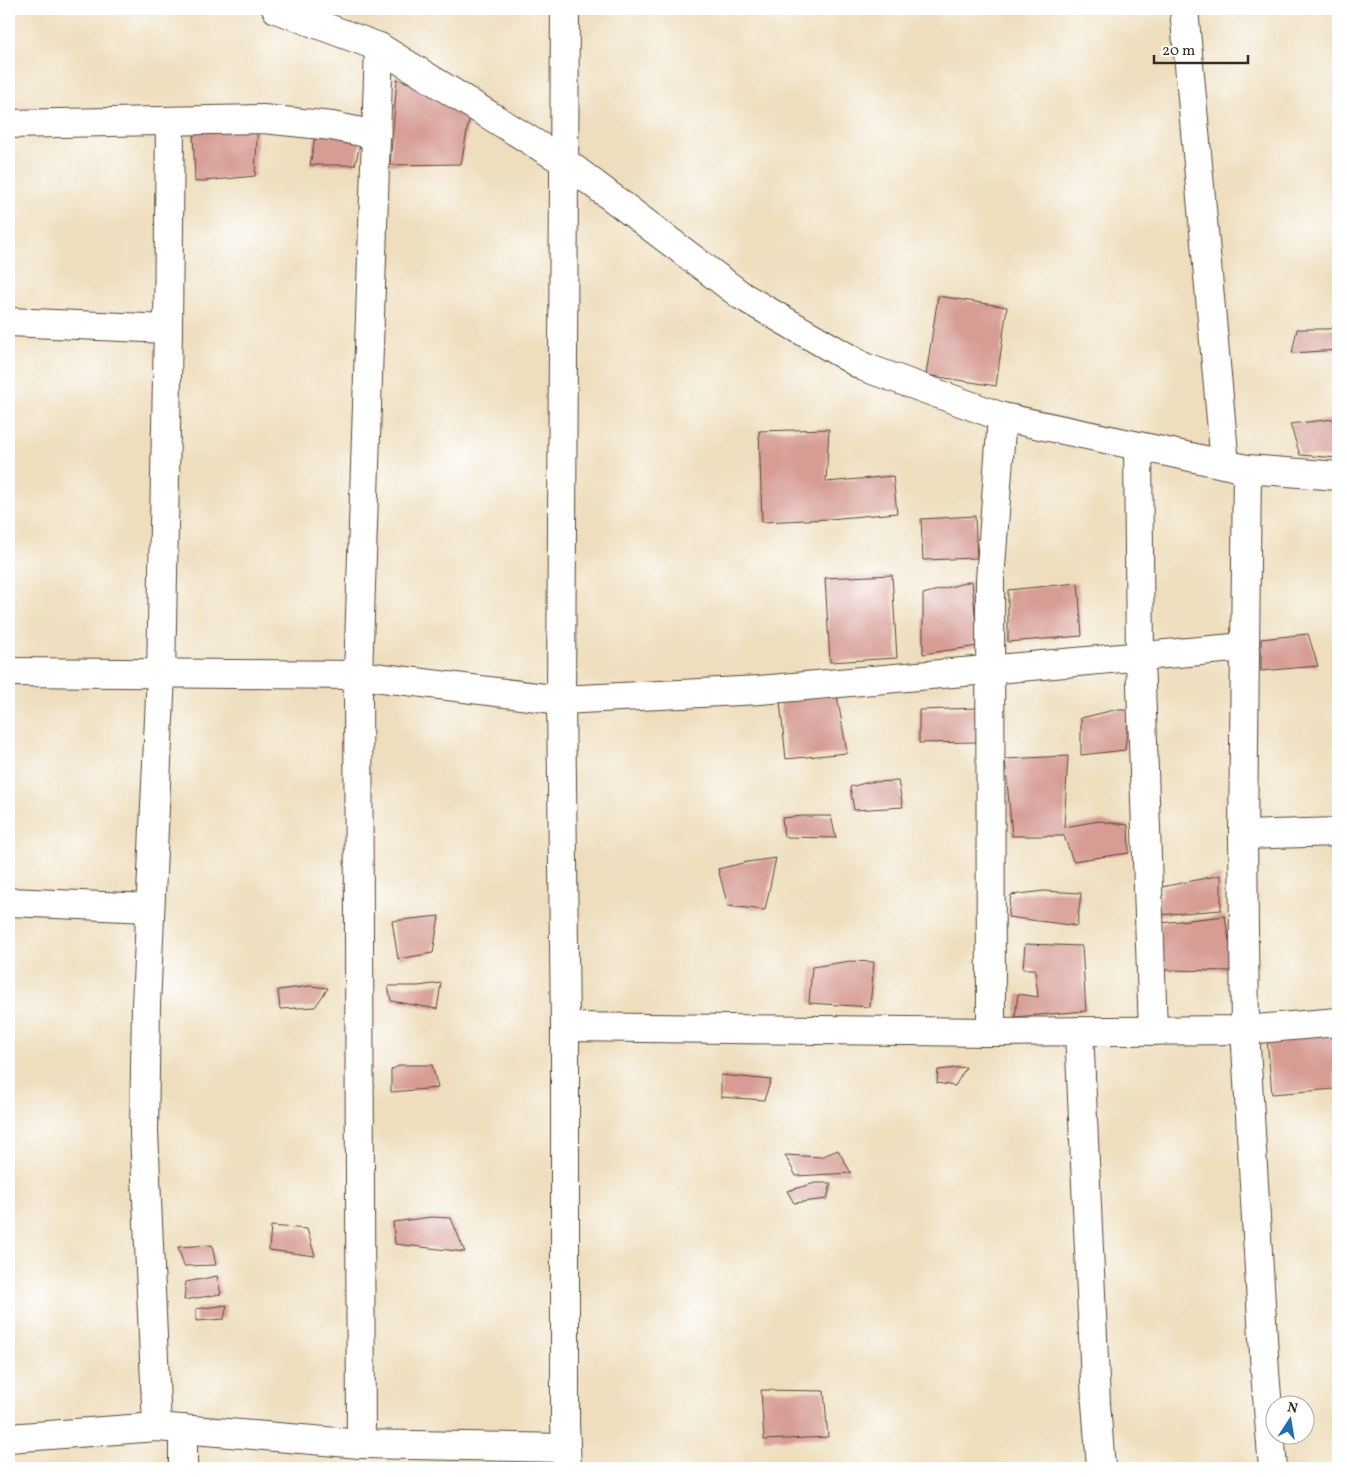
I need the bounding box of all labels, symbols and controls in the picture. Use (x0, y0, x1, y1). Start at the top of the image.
scale bar (1154, 32, 1248, 64)
text: 20 m (1162, 41, 1195, 62)
north arrow (1264, 1394, 1314, 1444)
text: N (1285, 1398, 1299, 1419)

